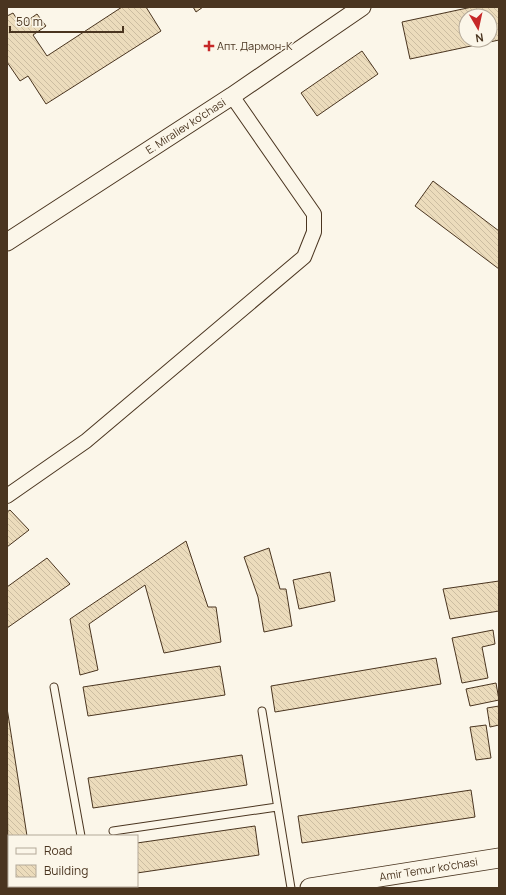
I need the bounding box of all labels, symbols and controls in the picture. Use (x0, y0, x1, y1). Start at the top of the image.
scale bar (10, 8, 123, 34)
north arrow (458, 8, 498, 48)
text: 50 m (16, 13, 43, 30)
text: N (474, 30, 485, 46)
place label: Апт. Дармон-К (217, 38, 293, 53)
marker: Апт. Дармон-К (204, 41, 214, 51)
street label: E. Miraliev ko'chasi (143, 94, 228, 157)
legend (8, 835, 138, 887)
text: Road (44, 842, 72, 859)
street label: Amir Temur ko'chasi (378, 853, 479, 884)
text: Building (44, 862, 88, 879)

